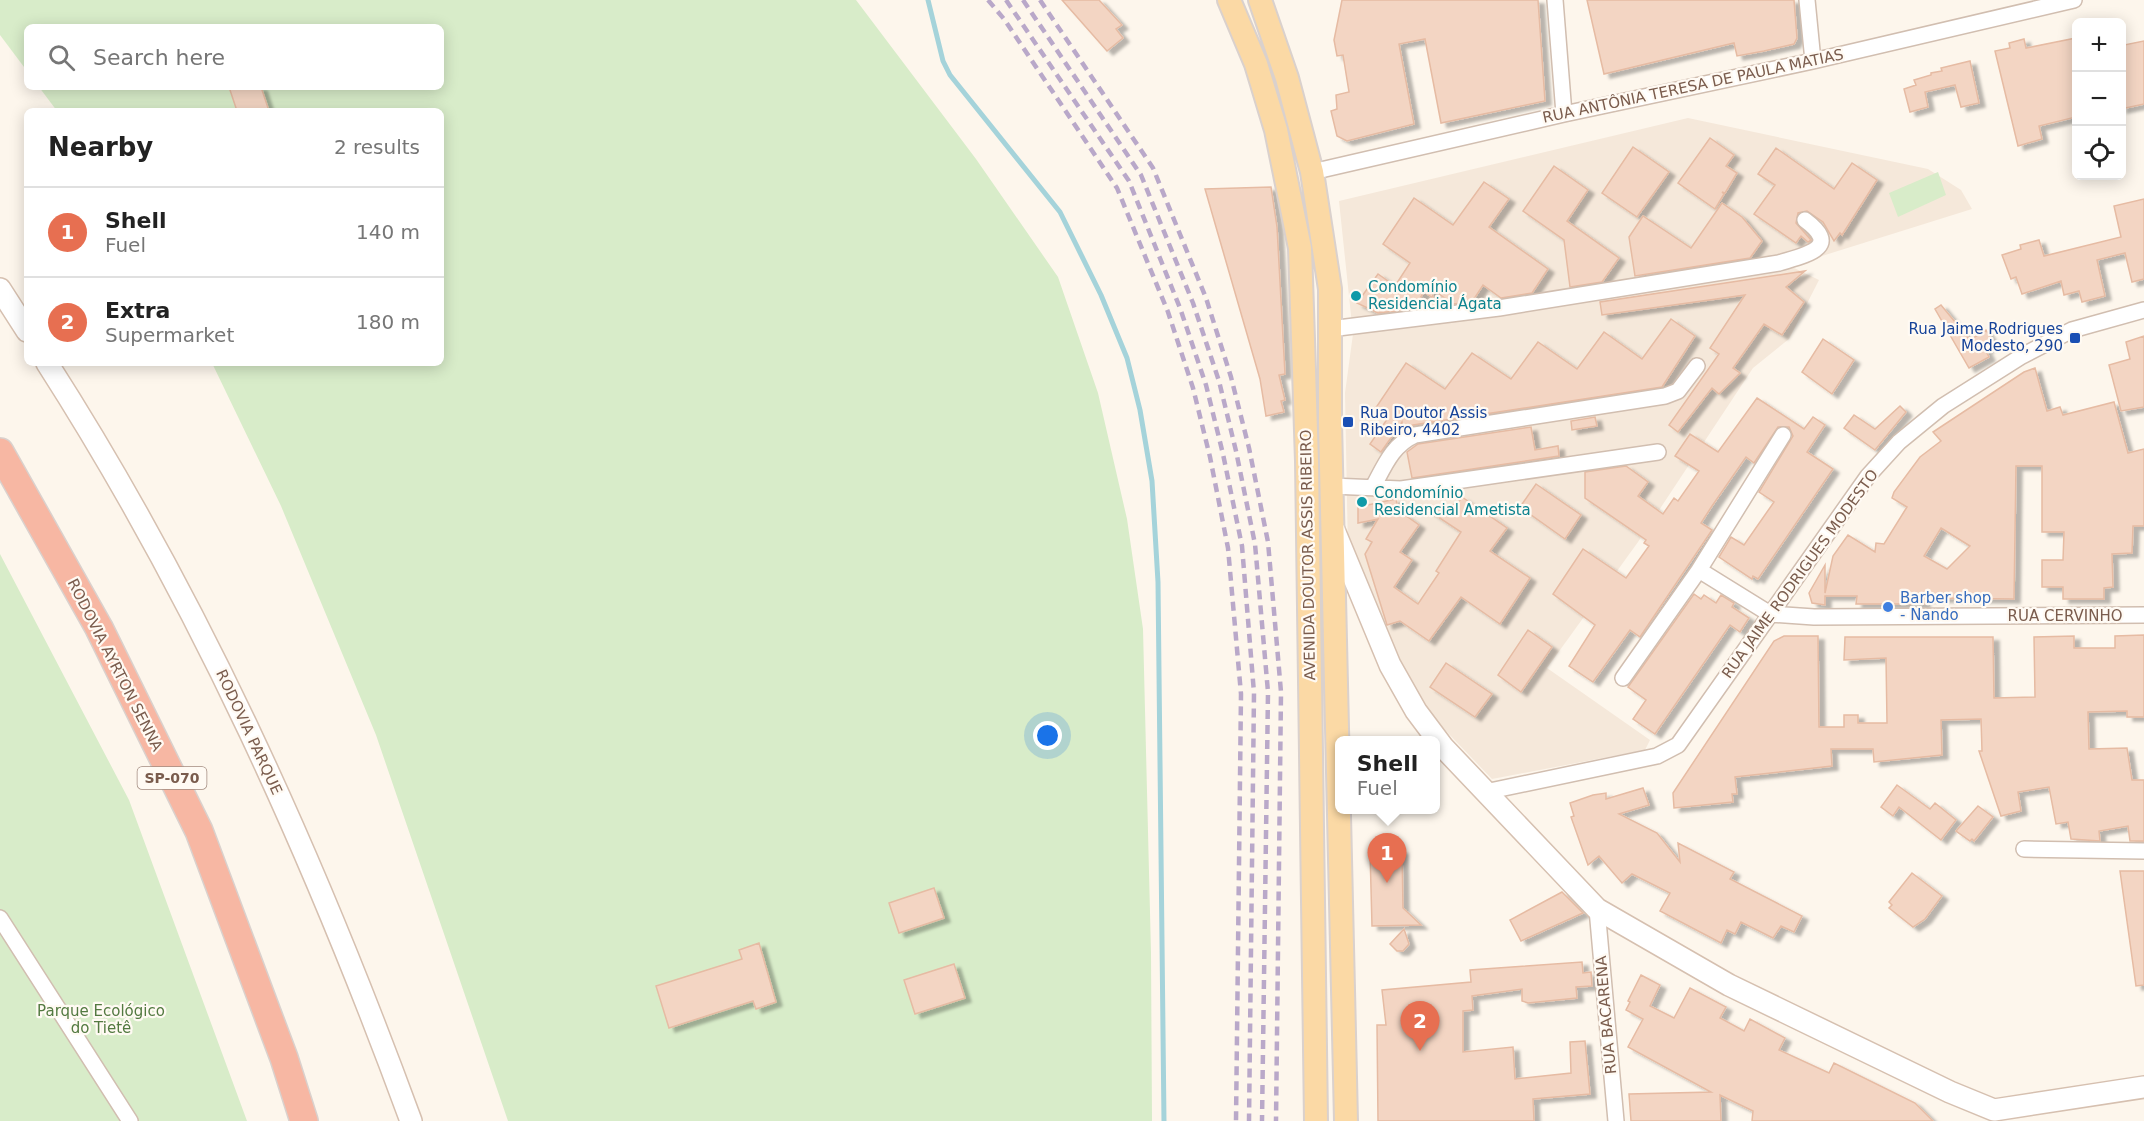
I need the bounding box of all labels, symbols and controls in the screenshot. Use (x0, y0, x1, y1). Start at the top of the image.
map controls (2072, 18, 2126, 180)
button: + (2072, 18, 2126, 72)
search box (24, 24, 444, 90)
icon: search (45, 41, 78, 74)
street label: RUA ANTÔNIA TERESA DE PAULA MATIAS (1541, 44, 1845, 127)
text: Search here (93, 45, 225, 70)
button: − (2072, 72, 2126, 126)
button: locate (2072, 126, 2126, 180)
text: Nearby (48, 132, 153, 162)
text: 2 results (334, 135, 420, 159)
text: Shell (105, 208, 167, 233)
text: 1 (61, 220, 74, 244)
text: 140 m (356, 220, 420, 244)
text: Fuel (105, 233, 146, 257)
place label: Condomínio Residencial Ágata (1368, 278, 1502, 313)
marker: Condomínio Residencial Ágata (1349, 289, 1363, 303)
text: Extra (105, 298, 170, 323)
text: 2 (61, 310, 74, 334)
text: 180 m (356, 310, 420, 334)
place label: Rua Jaime Rodrigues Modesto, 290 (1909, 320, 2063, 355)
text: Supermarket (105, 323, 234, 347)
marker: Rua Jaime Rodrigues Modesto, 290 (2068, 331, 2082, 345)
place label: Rua Doutor Assis Ribeiro, 4402 (1360, 404, 1488, 439)
marker: Rua Doutor Assis Ribeiro, 4402 (1341, 415, 1355, 429)
street label: AVENIDA DOUTOR ASSIS RIBEIRO (1297, 429, 1319, 681)
street label: RUA JAIME RODRIGUES MODESTO (1718, 466, 1882, 682)
place label: Condomínio Residencial Ametista (1374, 484, 1531, 519)
marker: Condomínio Residencial Ametista (1355, 495, 1369, 509)
street label: RODOVIA AYRTON SENNA (64, 576, 167, 755)
place label: Barber shop - Nando (1900, 589, 1991, 624)
marker: Barber shop - Nando (1881, 600, 1895, 614)
street label: RUA CERVINHO (2008, 607, 2122, 625)
street label: RODOVIA PARQUE (212, 667, 286, 797)
your location (1033, 721, 1062, 750)
popup (1335, 736, 1440, 814)
text: Shell (1357, 751, 1418, 776)
road number: SP-070 (138, 767, 207, 789)
text: Fuel (1357, 776, 1398, 800)
pin: 1 (1368, 834, 1406, 883)
street label: RUA BACARENA (1592, 954, 1620, 1075)
park label: Parque Ecológico do Tietê (37, 1002, 165, 1037)
pin: 2 (1400, 1002, 1440, 1051)

